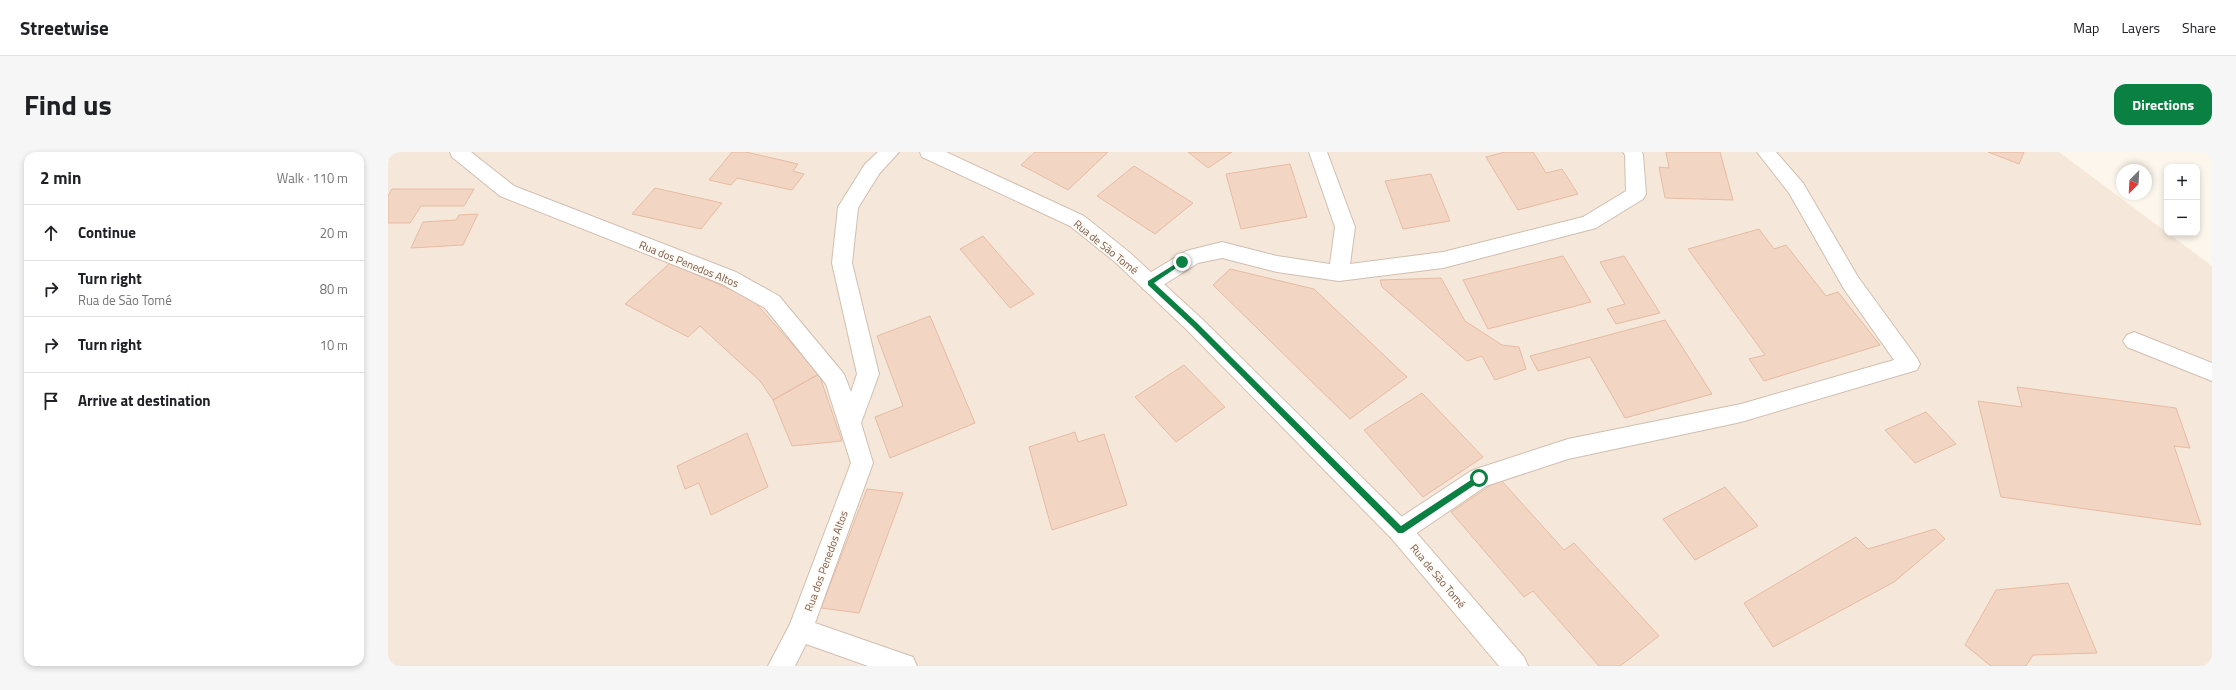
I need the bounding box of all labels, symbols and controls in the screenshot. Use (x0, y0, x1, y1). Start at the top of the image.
text: Streetwise (20, 13, 109, 42)
text: Map (2073, 17, 2099, 38)
text: Layers (2121, 17, 2160, 38)
text: Share (2182, 17, 2216, 38)
text: Find us (24, 83, 112, 126)
button: Directions (2114, 84, 2212, 125)
north arrow (2116, 164, 2152, 200)
map controls (2164, 164, 2200, 236)
button: + (2164, 164, 2200, 200)
text: 2 min (40, 165, 81, 191)
text: Walk · 110 m (277, 168, 348, 188)
button: − (2164, 200, 2200, 236)
street label: Rua de São Tomé (1070, 216, 1142, 278)
text: Continue (78, 221, 136, 244)
icon: ahead (40, 222, 62, 244)
text: 20 m (320, 223, 348, 243)
street label: Rua dos Penedos Altos (637, 237, 741, 291)
route end (1173, 253, 1191, 271)
text: Turn right (78, 267, 142, 290)
icon: right (40, 278, 62, 300)
text: 80 m (320, 279, 348, 299)
text: Rua de São Tomé (78, 290, 172, 310)
text: Turn right (78, 333, 142, 356)
icon: right (40, 334, 62, 356)
text: 10 m (320, 335, 348, 355)
text: Arrive at destination (78, 389, 211, 412)
icon: arrive (40, 390, 62, 412)
route start (1470, 469, 1488, 487)
street label: Rua dos Penedos Altos (800, 508, 852, 614)
street label: Rua de São Tomé (1406, 540, 1470, 612)

